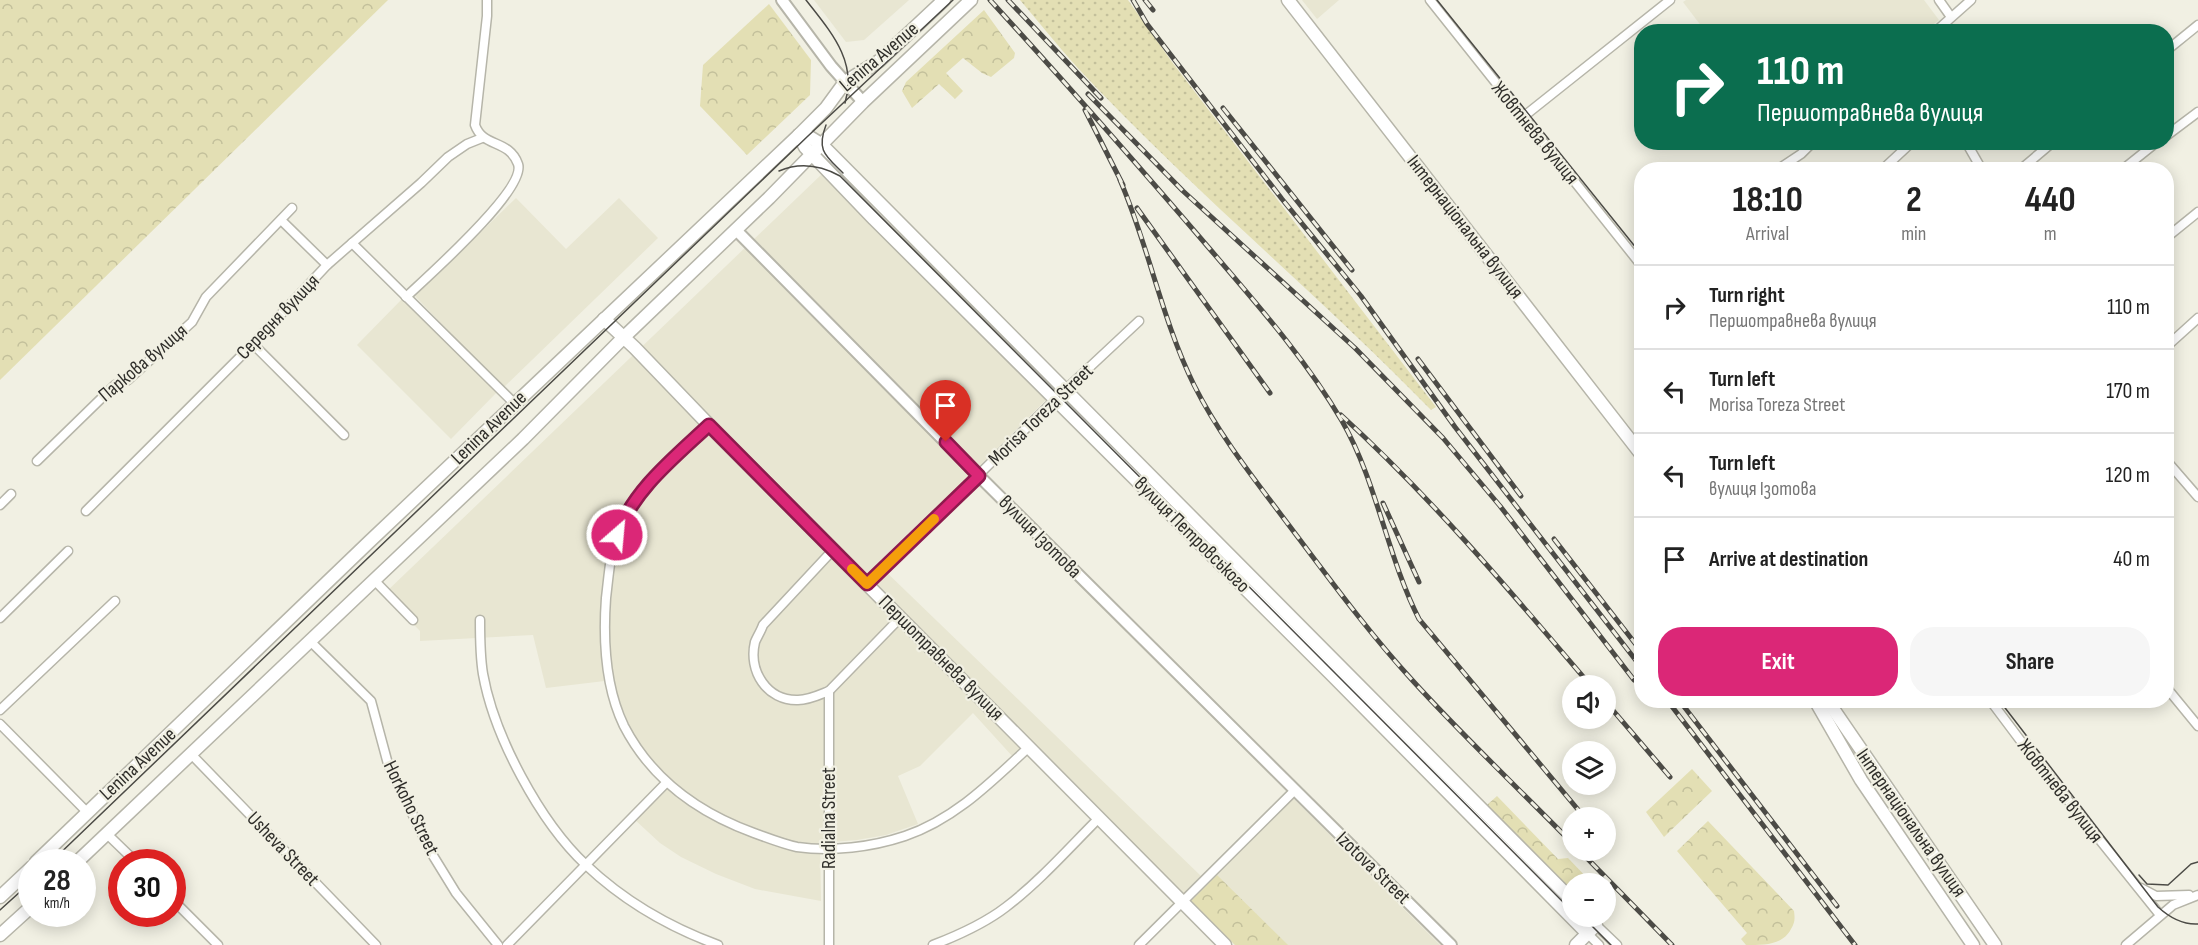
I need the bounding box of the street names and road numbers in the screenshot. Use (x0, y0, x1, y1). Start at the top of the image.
street label: Lenina Avenue (835, 17, 923, 97)
street label: Жовтнева вулиця (1486, 77, 1584, 189)
street label: Інтернаціональна вулиця (1401, 150, 1529, 304)
street label: Середня вулиця (231, 269, 325, 365)
street label: Паркова вулиця (94, 319, 192, 407)
street label: Morisa Toreza Street (984, 359, 1098, 471)
street label: Lenina Avenue (446, 386, 532, 470)
street label: вулиця Петровського (1129, 472, 1255, 598)
street label: вулиця Ізотова (994, 491, 1086, 583)
street label: Першотравнева вулиця (873, 590, 1009, 726)
street label: Lenina Avenue (95, 723, 181, 805)
street label: Жовтнева вулиця (2012, 734, 2108, 848)
street label: Інтернаціональна вулиця (1851, 744, 1971, 902)
street label: Horkoho Street (378, 757, 444, 859)
street label: Radialna Street (817, 767, 841, 869)
street label: Usheva Street (242, 807, 324, 891)
street label: Izotova Street (1331, 827, 1415, 909)

